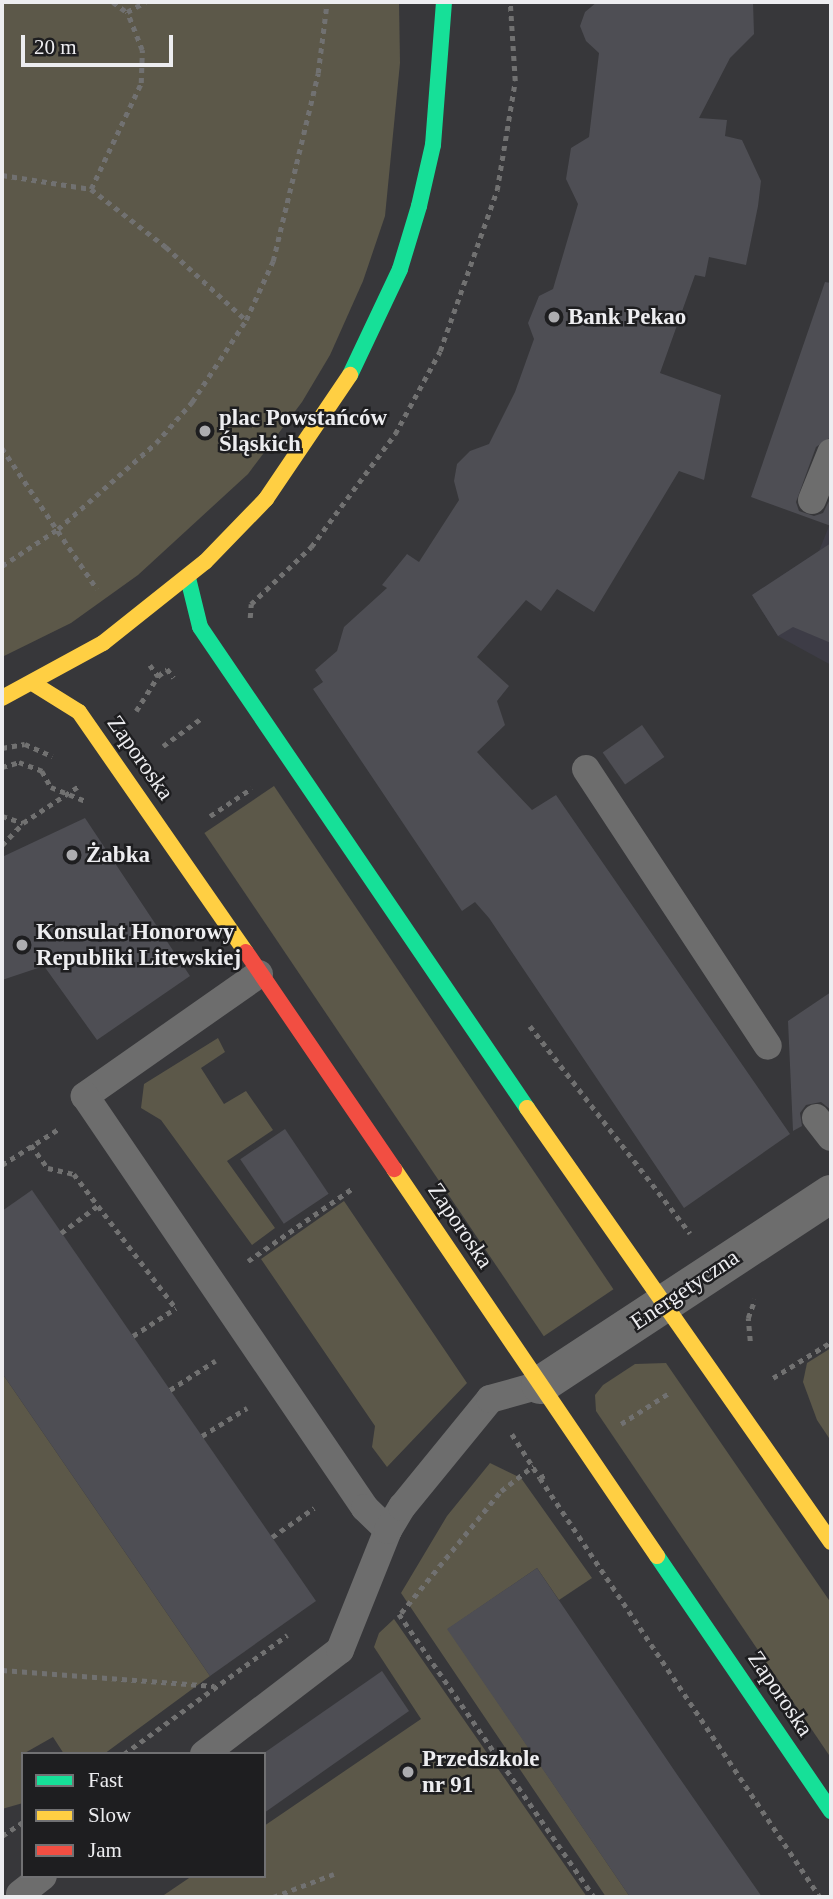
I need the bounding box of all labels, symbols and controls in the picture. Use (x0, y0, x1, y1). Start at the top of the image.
scale bar (24, 21, 177, 65)
text: 20 m (34, 35, 77, 59)
place label: Bank Pekao (568, 303, 686, 331)
marker: Bank Pekao (546, 309, 562, 325)
place label: plac Powstańców Śląskich (219, 404, 387, 458)
marker: plac Powstańców Śląskich (197, 423, 213, 439)
street label: Zaporoska (101, 710, 179, 806)
place label: Żabka (86, 841, 150, 869)
marker: Żabka (64, 847, 80, 863)
place label: Konsulat Honorowy Republiki Litewskiej (36, 918, 241, 972)
marker: Konsulat Honorowy Republiki Litewskiej (14, 937, 30, 953)
street label: Zaporoska (421, 1178, 499, 1274)
street label: Energetyczna (626, 1244, 744, 1336)
street label: Zaporoska (741, 1646, 819, 1742)
place label: Przedszkole nr 91 (422, 1745, 540, 1799)
legend (21, 1752, 266, 1878)
marker: Przedszkole nr 91 (400, 1764, 416, 1780)
text: Fast (88, 1768, 123, 1792)
text: Slow (88, 1803, 131, 1827)
text: Jam (88, 1838, 122, 1862)

